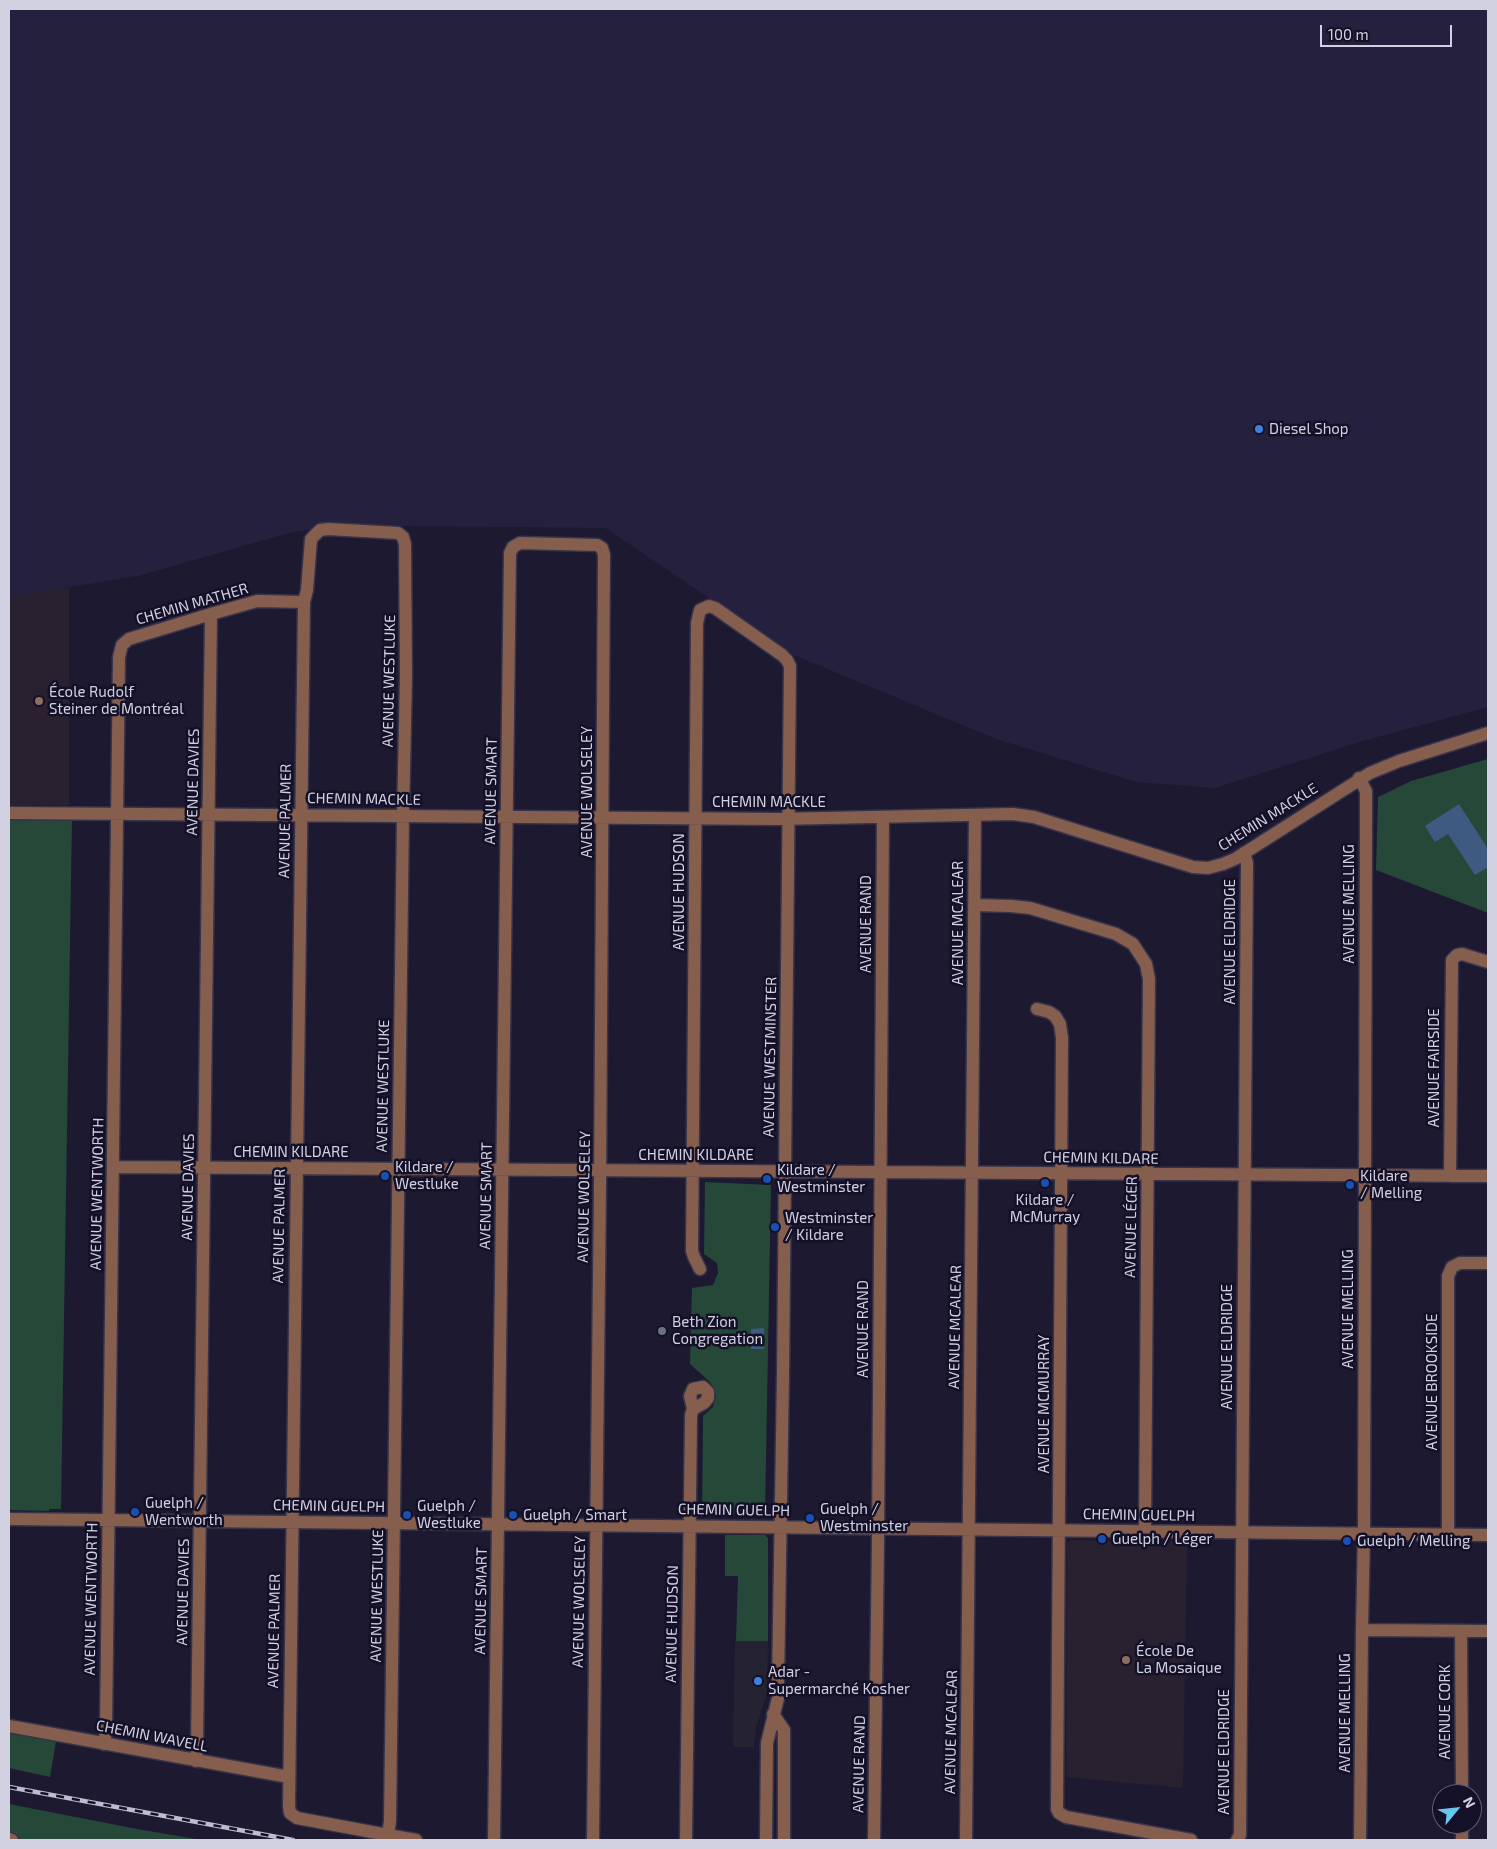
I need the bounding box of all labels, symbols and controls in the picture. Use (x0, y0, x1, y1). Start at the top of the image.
scale bar (1322, 15, 1454, 47)
text: 100 m (1328, 25, 1369, 43)
place label: Diesel Shop (1269, 420, 1349, 438)
marker: Diesel Shop (1253, 423, 1265, 435)
street label: CHEMIN MATHER (134, 579, 250, 629)
street label: AVENUE WESTLUKE (379, 614, 399, 748)
place label: École Rudolf Steiner de Montréal (49, 683, 184, 718)
marker: École Rudolf Steiner de Montréal (33, 695, 45, 707)
street label: AVENUE WOLSELEY (578, 726, 596, 858)
street label: AVENUE DAVIES (183, 728, 203, 836)
street label: AVENUE SMART (481, 737, 501, 845)
street label: AVENUE PALMER (275, 763, 295, 879)
street label: CHEMIN MACKLE (1215, 779, 1321, 855)
street label: CHEMIN MACKLE (307, 789, 421, 809)
street label: CHEMIN MACKLE (712, 793, 826, 811)
street label: AVENUE HUDSON (670, 833, 688, 951)
street label: AVENUE MELLING (1340, 844, 1358, 964)
street label: AVENUE MCALEAR (949, 861, 967, 985)
street label: AVENUE RAND (857, 875, 875, 973)
street label: AVENUE ELDRIDGE (1221, 879, 1239, 1005)
street label: AVENUE WESTMINSTER (760, 976, 780, 1138)
street label: AVENUE FAIRSIDE (1425, 1008, 1443, 1128)
street label: AVENUE WESTLUKE (373, 1019, 393, 1153)
street label: AVENUE WENTWORTH (87, 1118, 107, 1270)
street label: AVENUE WOLSELEY (574, 1131, 594, 1263)
street label: AVENUE DAVIES (178, 1133, 198, 1241)
street label: AVENUE SMART (476, 1142, 496, 1250)
street label: CHEMIN KILDARE (233, 1143, 349, 1161)
street label: CHEMIN KILDARE (638, 1146, 754, 1164)
street label: CHEMIN KILDARE (1043, 1148, 1159, 1168)
place label: Kildare / Westluke (395, 1158, 459, 1193)
place label: Kildare / Westminster (777, 1161, 865, 1196)
place label: Kildare / Melling (1360, 1167, 1422, 1202)
street label: AVENUE PALMER (269, 1168, 289, 1284)
marker: Kildare / Westluke (379, 1170, 391, 1182)
marker: Kildare / Westminster (761, 1173, 773, 1185)
street label: AVENUE LÉGER (1121, 1176, 1141, 1278)
marker: Kildare / McMurray (1039, 1177, 1051, 1189)
marker: Kildare / Melling (1344, 1179, 1356, 1191)
place label: Kildare / McMurray (1010, 1191, 1080, 1226)
place label: Westminster / Kildare (785, 1209, 873, 1244)
marker: Westminster / Kildare (769, 1221, 781, 1233)
street label: AVENUE MELLING (1339, 1249, 1357, 1369)
street label: AVENUE MCALEAR (945, 1265, 965, 1389)
street label: AVENUE RAND (854, 1280, 872, 1378)
street label: AVENUE ELDRIDGE (1218, 1284, 1236, 1410)
place label: Beth Zion Congregation (672, 1313, 763, 1348)
street label: AVENUE BROOKSIDE (1423, 1314, 1441, 1450)
marker: Beth Zion Congregation (656, 1325, 668, 1337)
street label: AVENUE MCMURRAY (1035, 1334, 1053, 1474)
place label: Guelph / Wentworth (145, 1494, 223, 1529)
street label: CHEMIN GUELPH (273, 1496, 385, 1516)
place label: Guelph / Westluke (417, 1497, 481, 1532)
street label: CHEMIN GUELPH (678, 1500, 790, 1520)
place label: Guelph / Westminster (820, 1500, 908, 1535)
street label: CHEMIN GUELPH (1083, 1505, 1195, 1525)
marker: Guelph / Wentworth (129, 1506, 141, 1518)
place label: Guelph / Smart (523, 1506, 627, 1524)
marker: Guelph / Westluke (401, 1509, 413, 1521)
marker: Guelph / Smart (507, 1509, 519, 1521)
marker: Guelph / Westminster (804, 1512, 816, 1524)
street label: AVENUE WENTWORTH (81, 1523, 101, 1675)
street label: AVENUE WESTLUKE (367, 1529, 387, 1663)
place label: Guelph / Léger (1112, 1530, 1212, 1548)
place label: Guelph / Melling (1357, 1532, 1470, 1550)
marker: Guelph / Léger (1096, 1533, 1108, 1545)
marker: Guelph / Melling (1341, 1535, 1353, 1547)
street label: AVENUE WOLSELEY (569, 1536, 589, 1668)
street label: AVENUE DAVIES (173, 1538, 193, 1646)
street label: AVENUE SMART (471, 1547, 491, 1655)
street label: AVENUE HUDSON (662, 1565, 682, 1683)
street label: AVENUE PALMER (264, 1573, 284, 1689)
place label: École De La Mosaique (1136, 1642, 1222, 1677)
street label: AVENUE MELLING (1336, 1653, 1354, 1773)
marker: École De La Mosaique (1120, 1654, 1132, 1666)
place label: Adar - Supermarché Kosher (768, 1663, 910, 1698)
street label: AVENUE CORK (1436, 1664, 1454, 1760)
street label: AVENUE MCALEAR (941, 1670, 961, 1794)
marker: Adar - Supermarché Kosher (752, 1675, 764, 1687)
street label: AVENUE ELDRIDGE (1215, 1689, 1233, 1815)
street label: AVENUE RAND (849, 1715, 869, 1813)
street label: CHEMIN WAVELL (95, 1716, 209, 1756)
north arrow (1432, 1784, 1482, 1834)
text: N (1460, 1794, 1480, 1811)

